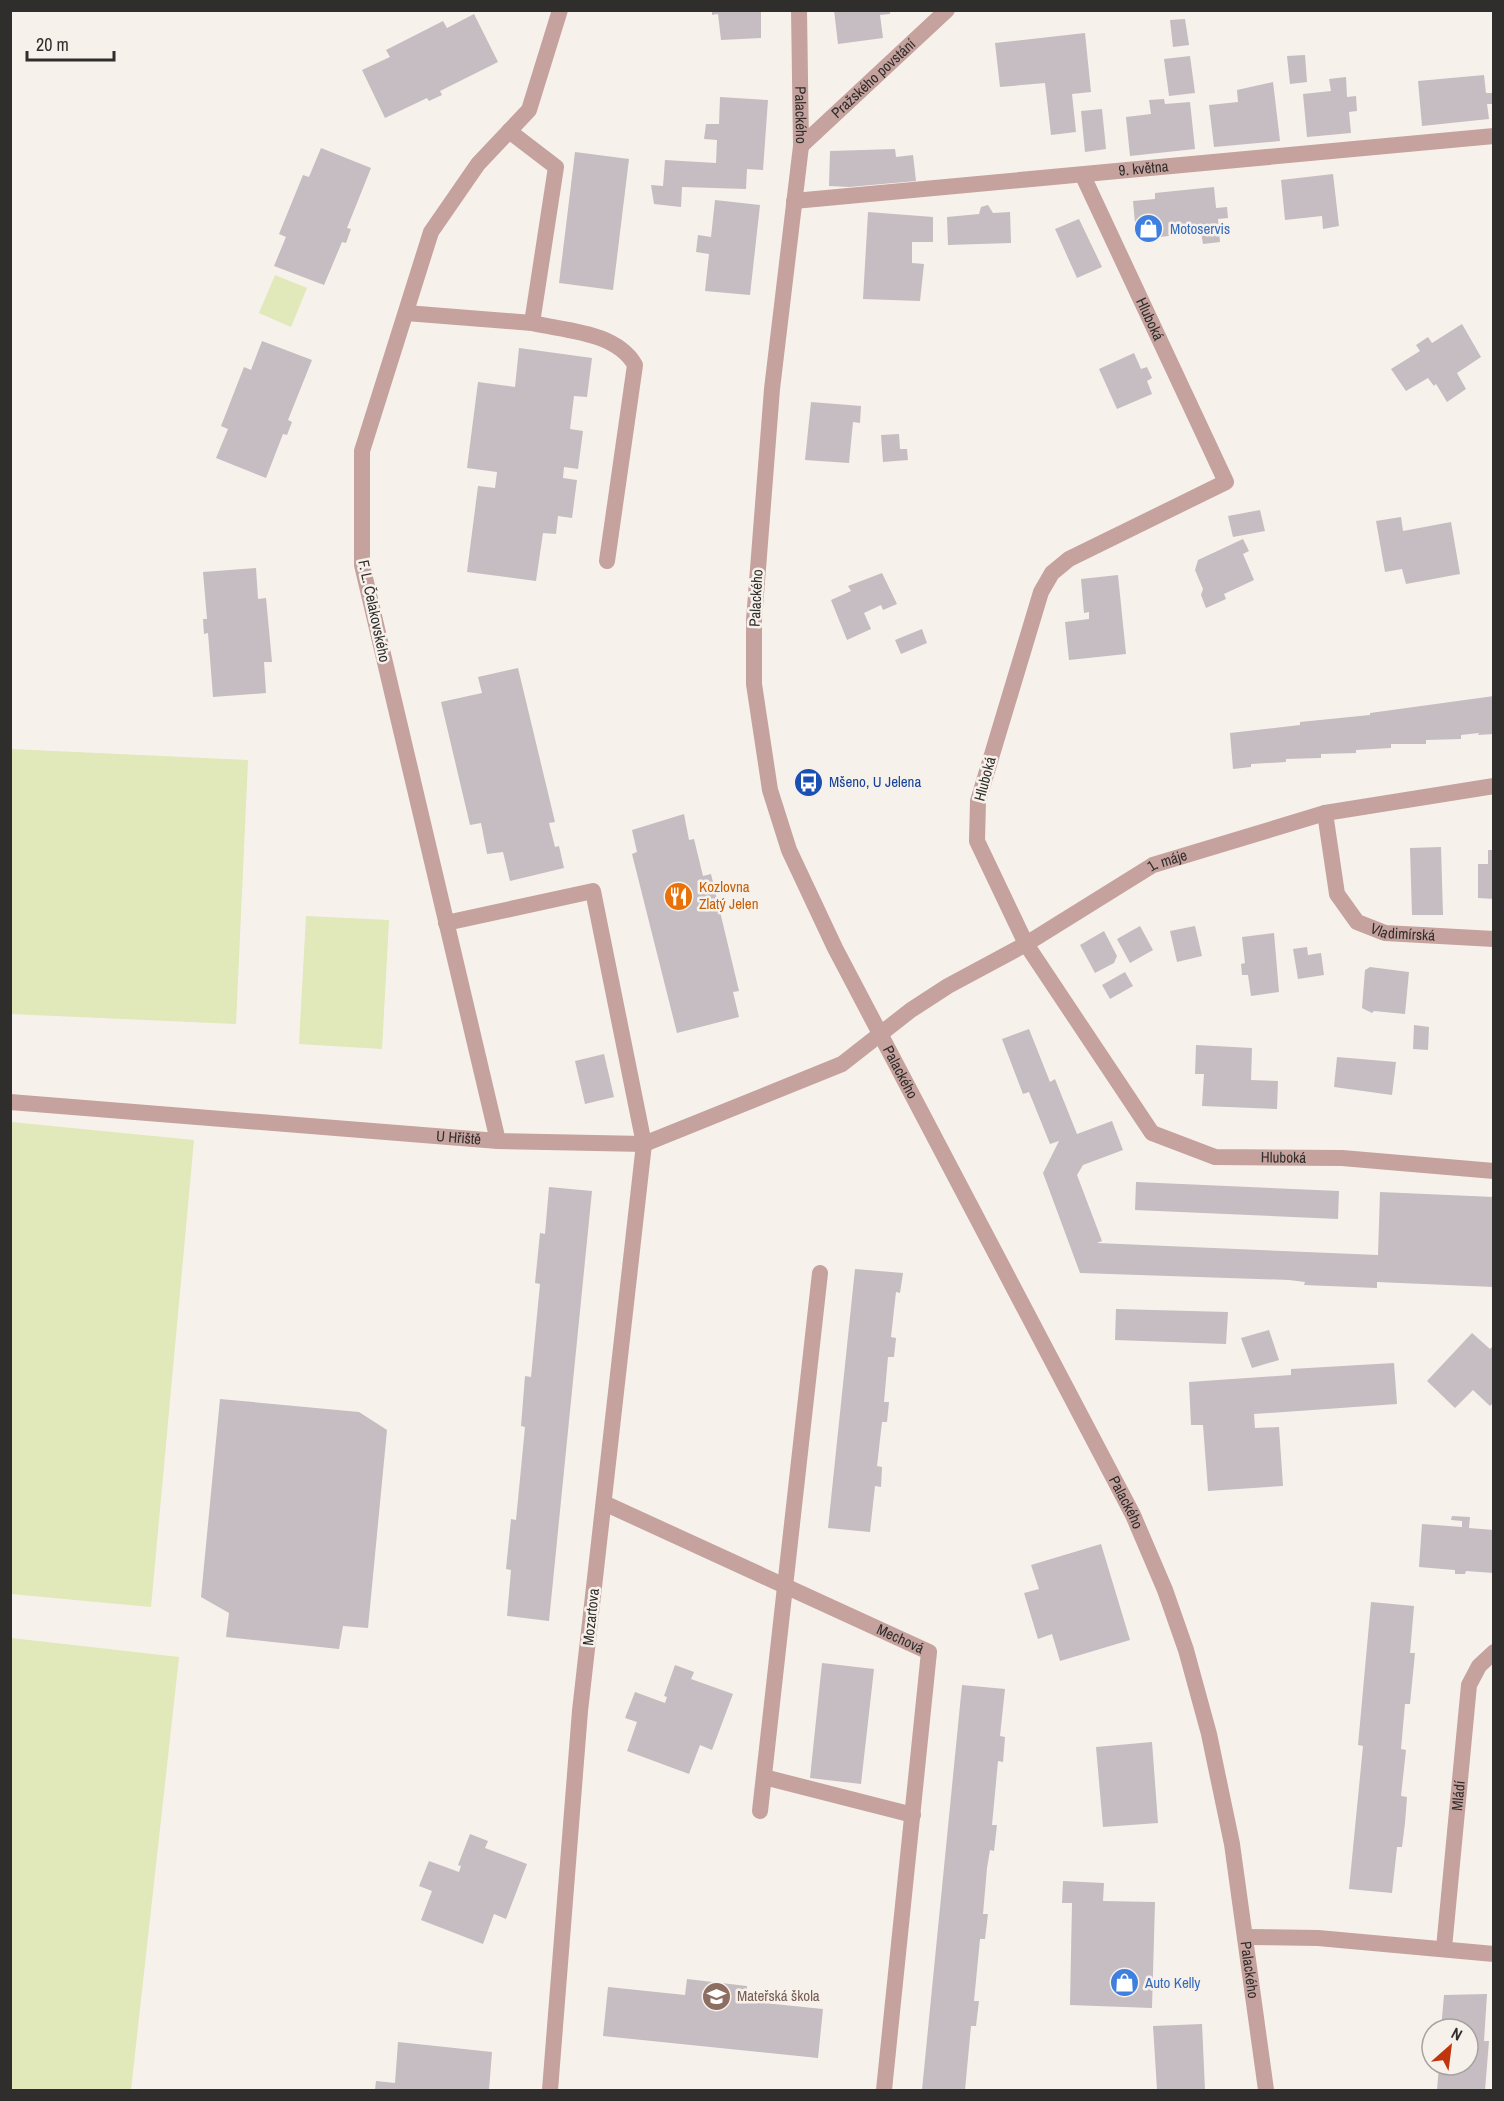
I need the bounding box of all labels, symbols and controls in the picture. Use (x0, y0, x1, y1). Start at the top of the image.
scale bar (27, 24, 114, 62)
text: 20 m (36, 32, 69, 57)
street label: Pražského povstání (826, 33, 920, 123)
street label: Palackého (790, 86, 812, 144)
street label: 9. května (1118, 155, 1169, 181)
shop icon: Motoservis (1133, 213, 1165, 245)
place label: Motoservis (1170, 218, 1230, 239)
street label: Hluboká (1131, 294, 1169, 344)
street label: F. L. Čelakovského (353, 558, 396, 664)
street label: Palackého (744, 569, 767, 627)
street label: Hluboká (969, 754, 1001, 803)
bus stop icon: Mšeno, U Jelena (792, 766, 824, 798)
place label: Mšeno, U Jelena (829, 771, 921, 792)
street label: 1. máje (1143, 844, 1190, 876)
place label: Kozlovna Zlatý Jelen (699, 876, 758, 914)
restaurant icon: Kozlovna Zlatý Jelen (662, 880, 694, 912)
street label: Vladimírská (1367, 917, 1436, 946)
street label: Palackého (878, 1042, 923, 1102)
street label: U Hřiště (435, 1125, 482, 1150)
street label: Hluboká (1261, 1146, 1306, 1168)
street label: Palackého (1104, 1472, 1149, 1532)
street label: Mozartova (577, 1587, 604, 1647)
street label: Mechová (873, 1618, 928, 1658)
street label: Mládí (1446, 1779, 1470, 1812)
street label: Palackého (1236, 1940, 1264, 2000)
shop icon: Auto Kelly (1108, 1967, 1140, 1999)
place label: Auto Kelly (1144, 1972, 1201, 1993)
school or university icon: Mateřská škola (700, 1980, 732, 2012)
place label: Mateřská škola (737, 1985, 820, 2006)
north arrow (1420, 2017, 1480, 2077)
text: N (1448, 2022, 1466, 2046)

